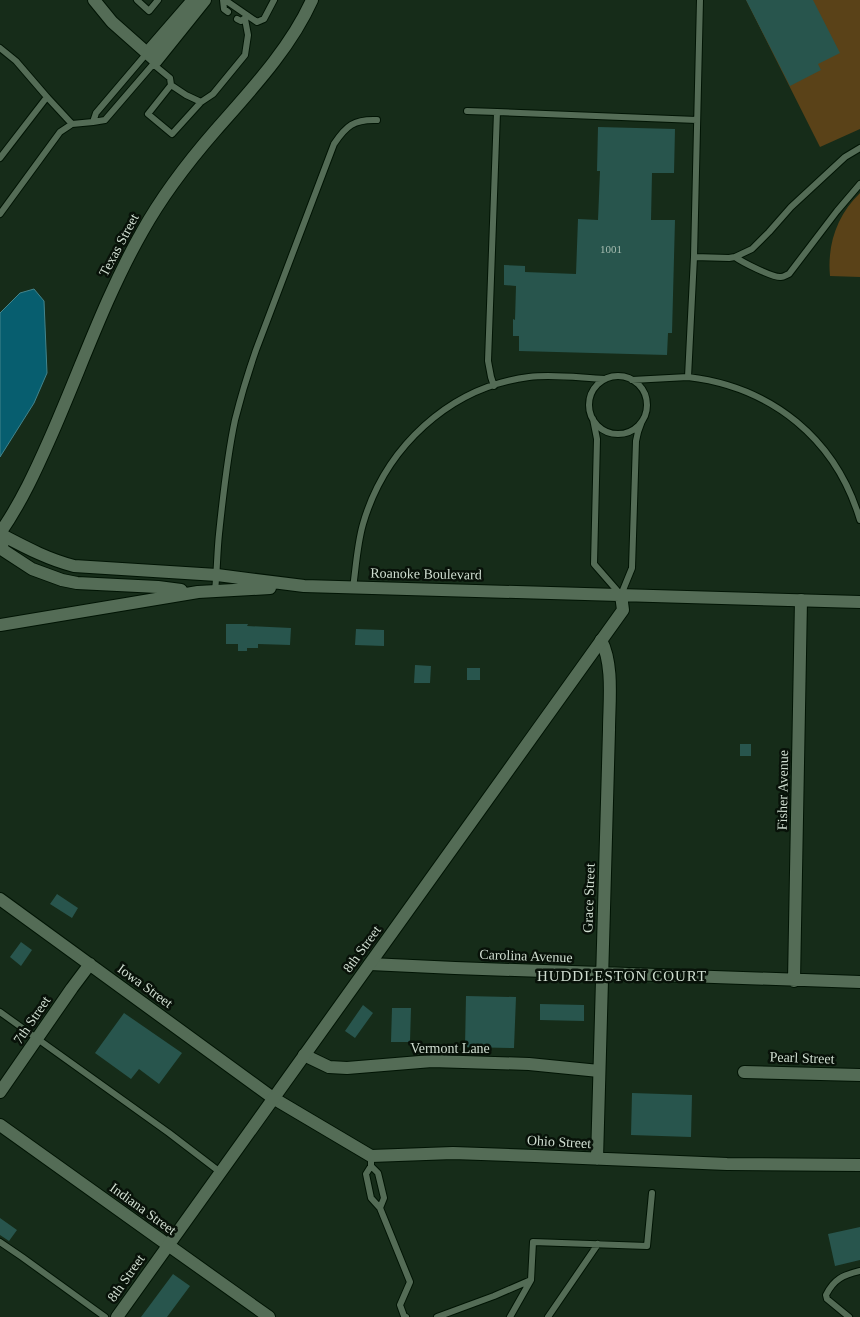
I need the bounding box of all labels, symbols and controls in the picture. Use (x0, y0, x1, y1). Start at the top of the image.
street label: Texas Street (96, 211, 142, 279)
house number: 1001 (600, 243, 622, 255)
street label: Roanoke Boulevard (370, 566, 482, 582)
street label: Fisher Avenue (775, 750, 791, 830)
street label: Grace Street (580, 863, 598, 933)
street label: 8th Street (340, 923, 384, 975)
street label: Carolina Avenue (479, 947, 573, 965)
street label: Iowa Street (115, 961, 175, 1011)
district label: HUDDLESTON COURT (537, 968, 707, 984)
street label: 7th Street (11, 993, 53, 1047)
street label: Vermont Lane (410, 1041, 490, 1056)
street label: Pearl Street (769, 1049, 835, 1067)
street label: Ohio Street (527, 1133, 592, 1151)
street label: Indiana Street (107, 1180, 179, 1238)
street label: 8th Street (104, 1251, 148, 1304)

